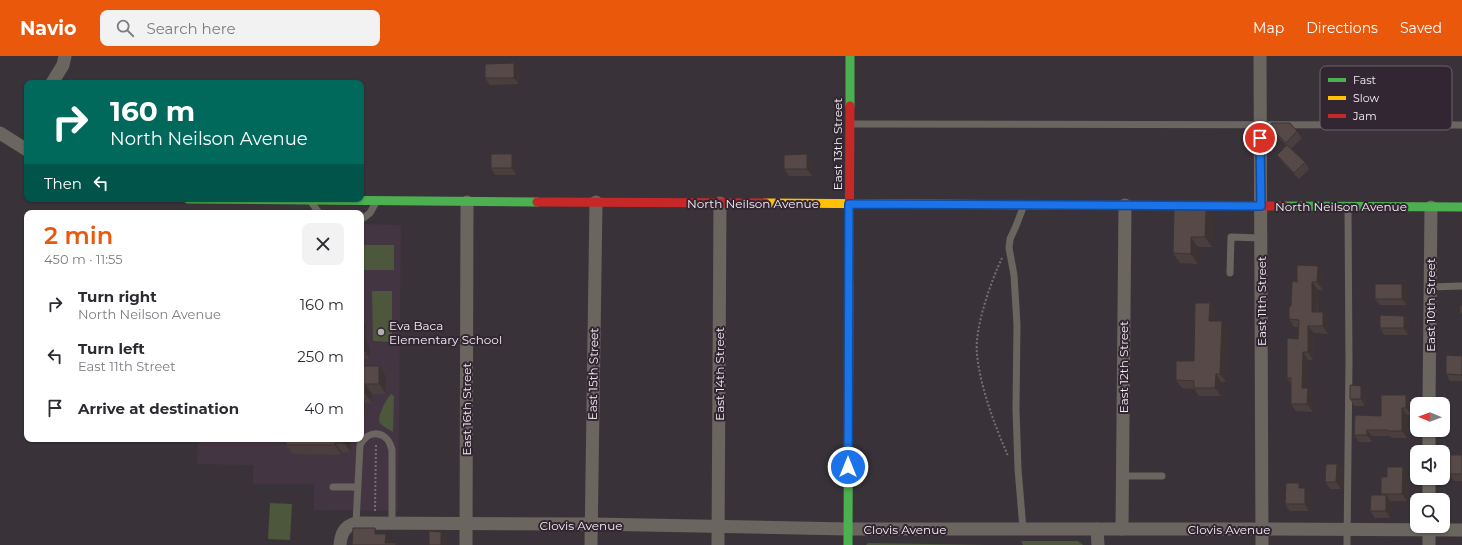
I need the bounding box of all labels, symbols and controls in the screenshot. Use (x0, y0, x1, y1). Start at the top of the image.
search box (100, 10, 380, 46)
text: Navio (20, 17, 76, 40)
icon: search (114, 17, 136, 39)
text: Search here (146, 19, 236, 38)
text: Map (1253, 19, 1284, 37)
text: Directions (1306, 19, 1378, 37)
text: Saved (1400, 19, 1442, 37)
legend (1320, 66, 1452, 130)
text: Fast (1353, 73, 1377, 87)
text: Slow (1353, 91, 1379, 105)
text: 160 m (110, 94, 195, 128)
icon: right (44, 96, 96, 148)
street label: East 13th Street (830, 98, 845, 190)
text: Jam (1352, 109, 1377, 123)
pin (1243, 121, 1277, 155)
icon: arrive (1249, 127, 1271, 149)
text: North Neilson Avenue (110, 128, 308, 150)
icon: left (90, 172, 112, 194)
text: Then (44, 174, 82, 193)
street label: North Neilson Avenue (687, 196, 819, 211)
street label: North Neilson Avenue (1275, 199, 1407, 214)
text: 2 min (44, 221, 113, 250)
button: close (302, 223, 344, 265)
text: 450 m · 11:55 (44, 251, 123, 267)
street label: East 11th Street (1254, 256, 1269, 346)
street label: East 10th Street (1423, 258, 1438, 352)
text: Turn right (78, 287, 157, 306)
icon: right (44, 293, 66, 315)
text: 160 m (300, 295, 344, 314)
text: North Neilson Avenue (78, 306, 221, 322)
place label: Eva Baca Elementary School (389, 318, 502, 347)
street label: East 12th Street (1116, 321, 1131, 413)
marker: Eva Baca Elementary School (376, 327, 386, 337)
street label: East 14th Street (712, 327, 727, 421)
street label: East 15th Street (585, 328, 601, 420)
text: Turn left (78, 339, 145, 358)
icon: left (44, 345, 66, 367)
text: 250 m (297, 347, 344, 366)
text: East 11th Street (78, 358, 175, 374)
street label: East 16th Street (459, 362, 474, 455)
icon: arrive (44, 397, 66, 419)
north arrow (1410, 397, 1450, 437)
map controls (1410, 397, 1450, 533)
text: Arrive at destination (78, 399, 239, 418)
text: 40 m (304, 399, 344, 418)
button: sound (1410, 445, 1450, 485)
position arrow (827, 446, 869, 488)
button: search (1410, 493, 1450, 533)
street label: Clovis Avenue (539, 518, 623, 533)
street label: Clovis Avenue (863, 522, 947, 537)
street label: Clovis Avenue (1187, 522, 1271, 537)

